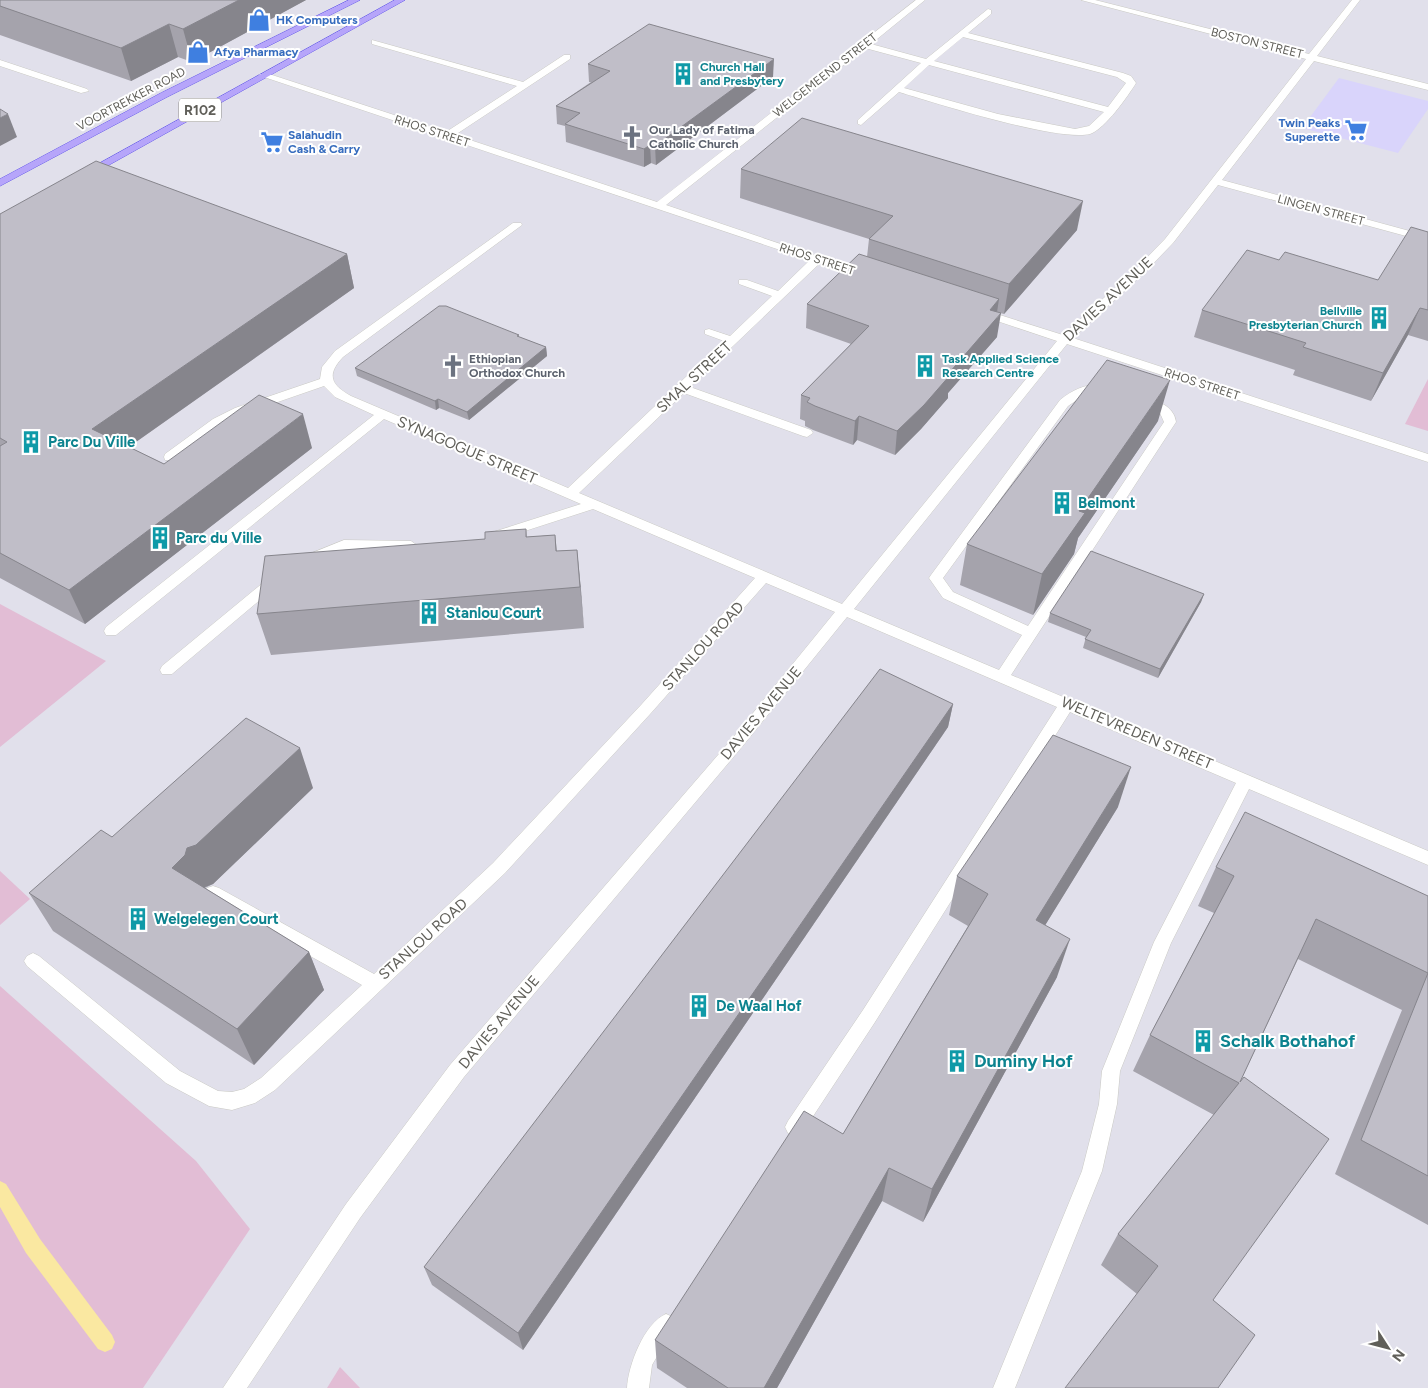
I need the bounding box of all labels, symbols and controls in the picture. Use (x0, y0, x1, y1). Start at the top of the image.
shop icon: HK Computers (246, 7, 272, 33)
place label: HK Computers (276, 13, 358, 27)
street label: BOSTON STREET (1209, 25, 1305, 61)
street label: WELGEMEEND STREET (770, 30, 880, 120)
shop icon: Afya Pharmacy (185, 39, 211, 65)
place label: Afya Pharmacy (214, 45, 298, 59)
place label: Church Hall and Presbytery (700, 60, 784, 88)
building icon: Church Hall and Presbytery (670, 61, 696, 87)
street label: VOORTREKKER ROAD (74, 64, 188, 134)
road number: R102 (179, 98, 221, 122)
street label: RHOS STREET (393, 112, 472, 150)
place label: Twin Peaks Superette (1278, 116, 1340, 144)
supermarket icon: Twin Peaks Superette (1343, 117, 1369, 143)
place label: Our Lady of Fatima Catholic Church (649, 123, 755, 151)
church icon: Our Lady of Fatima Catholic Church (619, 124, 645, 150)
place label: Salahudin Cash & Carry (288, 128, 360, 156)
supermarket icon: Salahudin Cash & Carry (259, 129, 285, 155)
street label: LINGEN STREET (1276, 192, 1366, 228)
street label: RHOS STREET (778, 240, 857, 278)
street label: DAVIES AVENUE (1059, 253, 1157, 345)
place label: Bellville Presbyterian Church (1249, 304, 1362, 332)
building icon: Bellville Presbyterian Church (1366, 305, 1392, 331)
street label: SMAL STREET (653, 337, 736, 416)
place label: Ethiopian Orthodox Church (469, 352, 565, 380)
place label: Task Applied Science Research Centre (942, 352, 1059, 380)
church icon: Ethiopian Orthodox Church (440, 353, 466, 379)
building icon: Task Applied Science Research Centre (912, 353, 938, 379)
street label: RHOS STREET (1163, 365, 1242, 403)
street label: SYNAGOGUE STREET (394, 412, 540, 488)
building icon: Parc Du Ville (18, 429, 44, 455)
place label: Parc Du Ville (48, 433, 136, 451)
building icon: Belmont (1049, 490, 1075, 516)
place label: Belmont (1078, 494, 1136, 512)
building icon: Parc du Ville (147, 525, 173, 551)
place label: Parc du Ville (176, 529, 262, 547)
street label: STANLOU ROAD (658, 598, 748, 694)
building icon: Stanlou Court (416, 600, 442, 626)
place label: Stanlou Court (446, 604, 542, 622)
street label: DAVIES AVENUE (717, 663, 805, 763)
street label: WELTEVREDEN STREET (1058, 693, 1216, 773)
street label: STANLOU ROAD (375, 894, 471, 984)
building icon: Welgelegen Court (125, 906, 151, 932)
place label: Welgelegen Court (154, 910, 279, 928)
street label: DAVIES AVENUE (455, 972, 543, 1072)
building icon: De Waal Hof (686, 993, 712, 1019)
place label: De Waal Hof (716, 997, 802, 1015)
building icon: Schalk Bothahof (1190, 1028, 1216, 1054)
place label: Schalk Bothahof (1220, 1030, 1356, 1052)
building icon: Duminy Hof (944, 1048, 970, 1074)
place label: Duminy Hof (974, 1050, 1074, 1072)
north arrow (1363, 1323, 1413, 1373)
text: N (1388, 1346, 1408, 1365)

